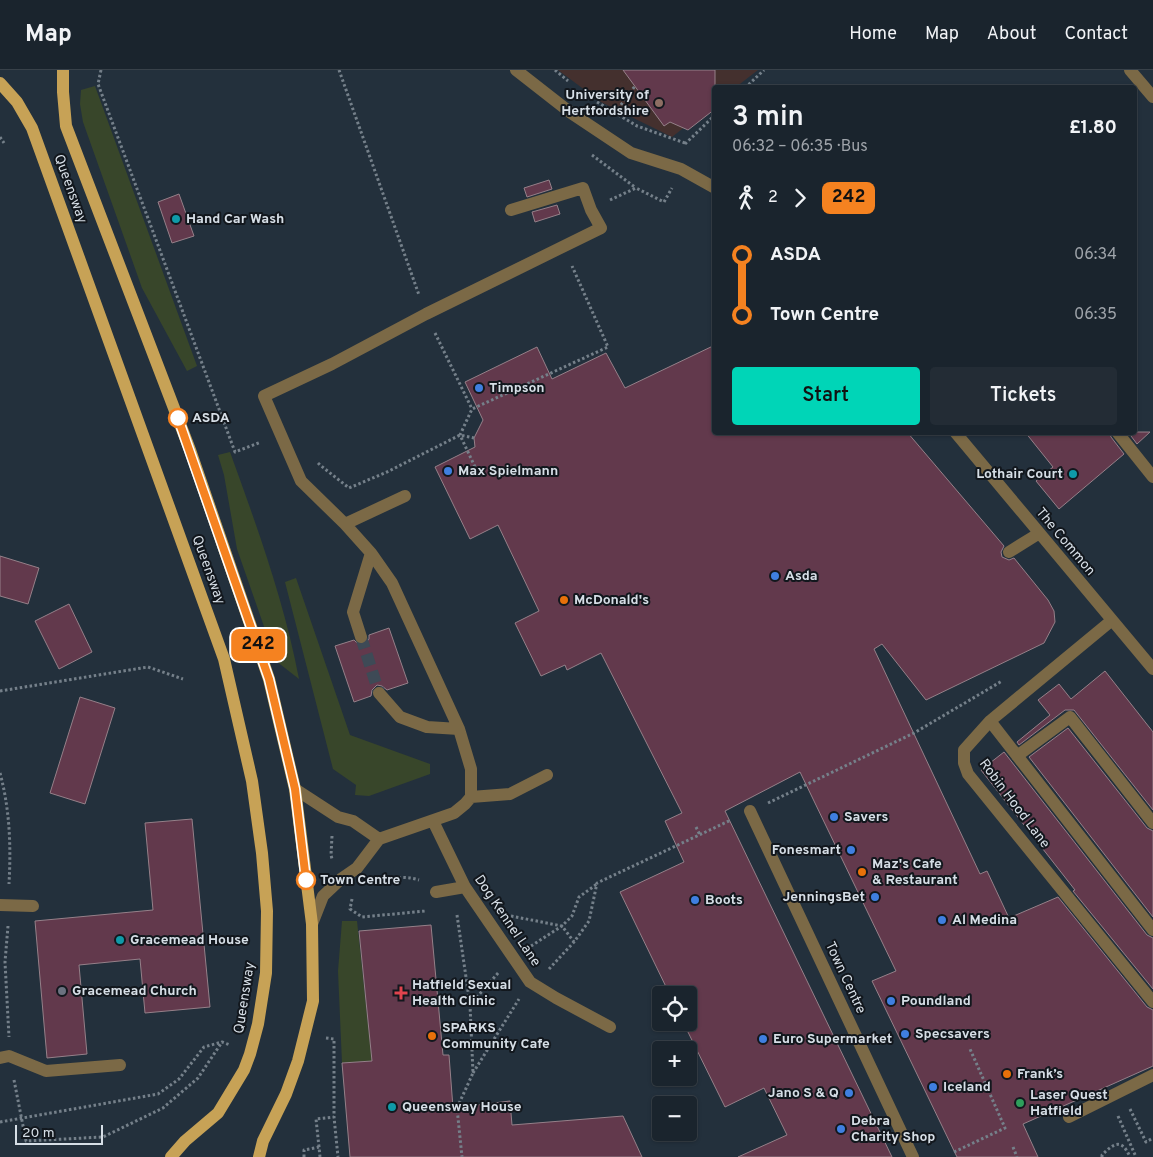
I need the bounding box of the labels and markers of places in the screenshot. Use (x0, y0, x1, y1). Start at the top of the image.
place label: University of Hertfordshire (561, 87, 649, 120)
marker: University of Hertfordshire (653, 97, 665, 109)
place label: Hand Car Wash (186, 211, 284, 228)
marker: Hand Car Wash (170, 213, 182, 225)
place label: Timpson (489, 380, 545, 397)
marker: Timpson (473, 382, 485, 394)
marker: ASDA (168, 408, 188, 428)
place label: ASDA (192, 410, 230, 427)
place label: Max Spielmann (458, 463, 558, 480)
marker: Max Spielmann (442, 465, 454, 477)
place label: Lothair Court (976, 466, 1063, 483)
marker: Lothair Court (1067, 468, 1079, 480)
place label: Asda (785, 568, 818, 585)
marker: Asda (769, 570, 781, 582)
place label: McDonald's (574, 592, 649, 609)
marker: McDonald's (558, 594, 570, 606)
place label: Savers (844, 809, 888, 826)
marker: Savers (828, 811, 840, 823)
place label: Fonesmart (772, 842, 841, 859)
marker: Fonesmart (845, 844, 857, 856)
place label: Maz's Cafe & Restaurant (872, 856, 958, 889)
marker: Maz's Cafe & Restaurant (856, 866, 868, 878)
marker: Town Centre (296, 870, 316, 890)
place label: Town Centre (320, 872, 400, 889)
place label: JenningsBet (782, 889, 865, 906)
marker: JenningsBet (869, 891, 881, 903)
place label: Boots (705, 892, 743, 909)
marker: Boots (689, 894, 701, 906)
place label: Al Medina (952, 912, 1017, 929)
marker: Al Medina (936, 914, 948, 926)
place label: Gracemead House (130, 932, 249, 949)
marker: Gracemead House (114, 934, 126, 946)
place label: Hatfield Sexual Health Clinic (412, 977, 511, 1010)
place label: Gracemead Church (72, 983, 197, 1000)
marker: Gracemead Church (56, 985, 68, 997)
marker: Hatfield Sexual Health Clinic (394, 986, 408, 1000)
place label: Poundland (901, 993, 971, 1010)
marker: Poundland (885, 995, 897, 1007)
place label: SPARKS Community Cafe (442, 1020, 550, 1053)
place label: Specsavers (915, 1026, 990, 1043)
marker: Specsavers (899, 1028, 911, 1040)
marker: SPARKS Community Cafe (426, 1030, 438, 1042)
place label: Euro Supermarket (773, 1031, 892, 1048)
marker: Euro Supermarket (757, 1033, 769, 1045)
place label: Frank’s (1017, 1066, 1063, 1083)
marker: Frank’s (1001, 1068, 1013, 1080)
place label: Iceland (943, 1079, 991, 1096)
marker: Iceland (927, 1081, 939, 1093)
place label: Jano S & Q (768, 1085, 839, 1102)
marker: Jano S & Q (843, 1087, 855, 1099)
place label: Laser Quest Hatfield (1030, 1087, 1108, 1120)
marker: Laser Quest Hatfield (1014, 1097, 1026, 1109)
place label: Queensway House (402, 1099, 522, 1116)
marker: Queensway House (386, 1101, 398, 1113)
place label: Debra Charity Shop (851, 1113, 935, 1146)
marker: Debra Charity Shop (835, 1123, 847, 1135)

